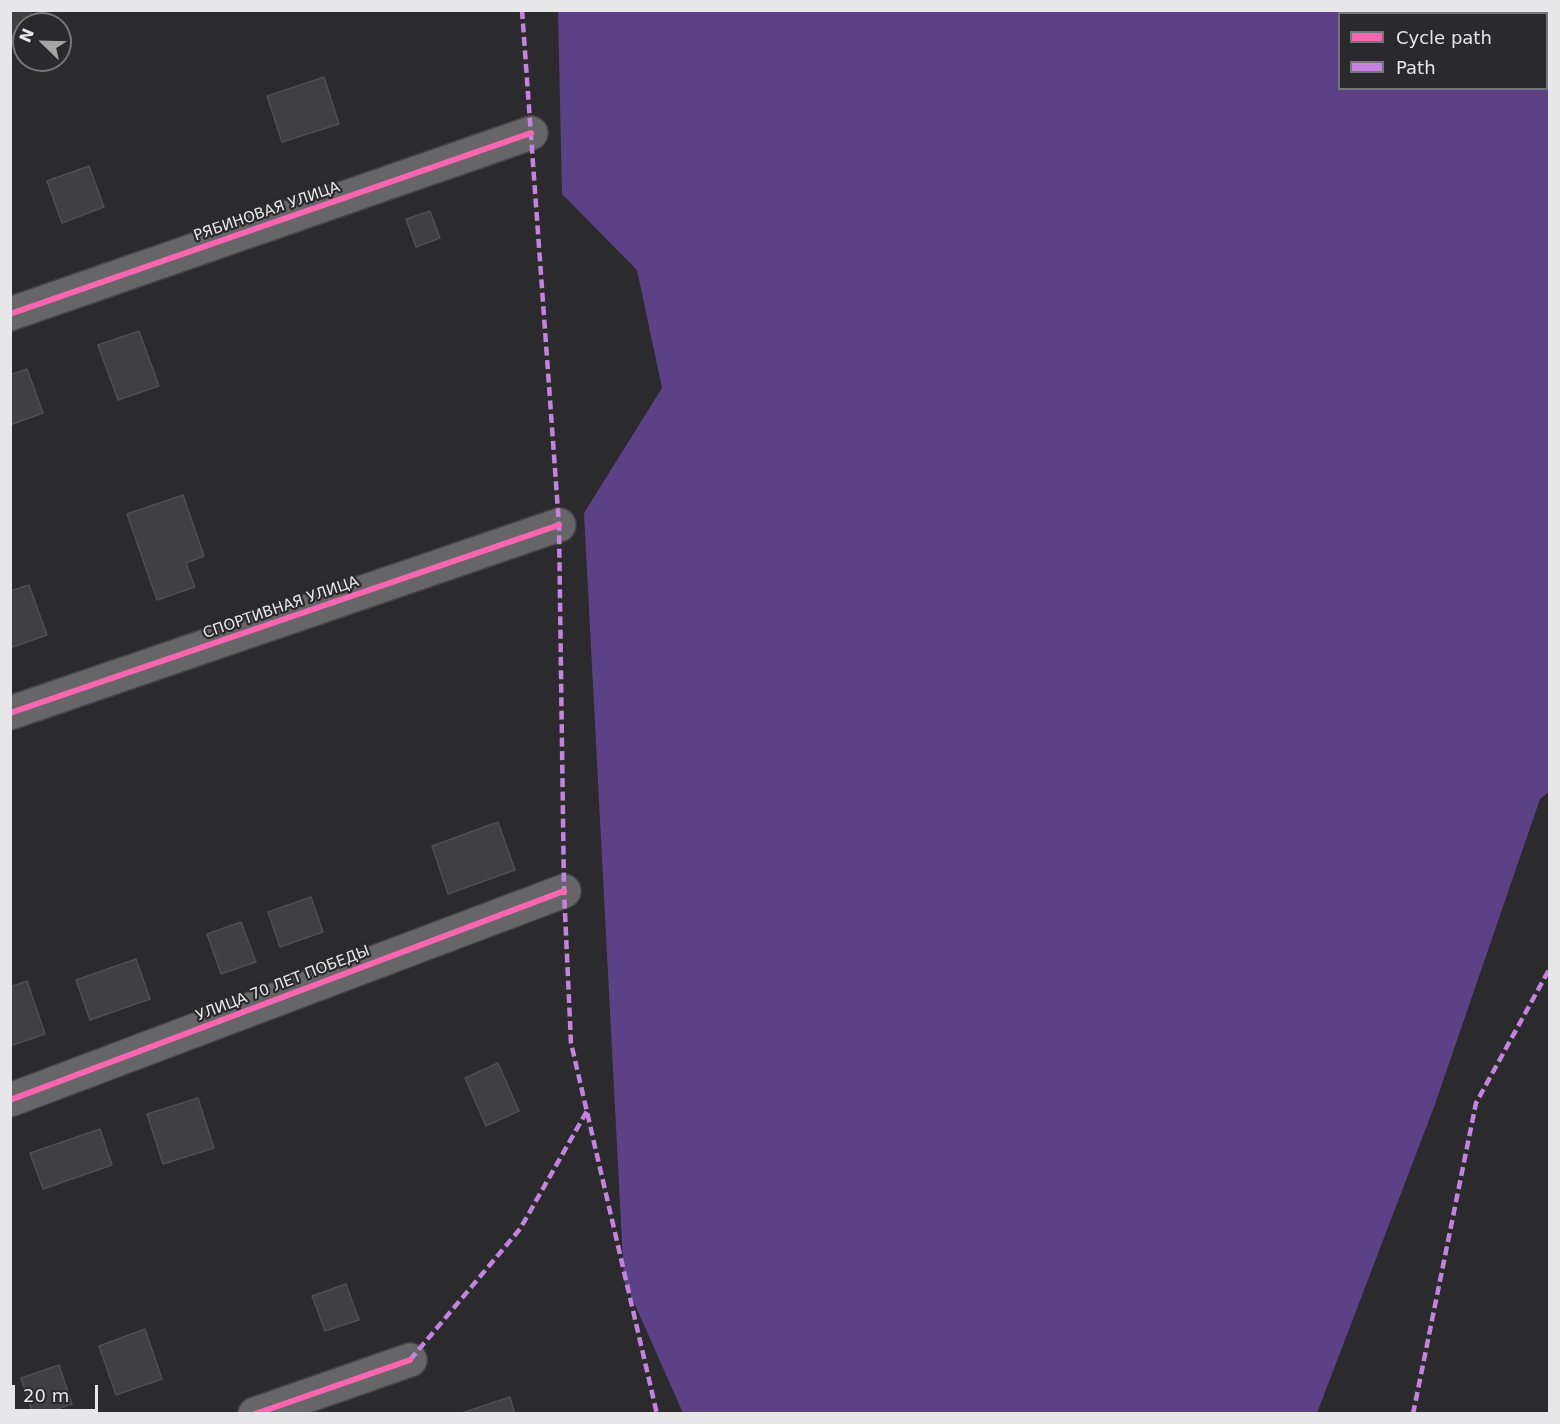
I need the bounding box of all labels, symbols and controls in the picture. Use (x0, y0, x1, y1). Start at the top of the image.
north arrow (12, 12, 72, 72)
legend (1338, 12, 1548, 90)
text: N (15, 26, 38, 45)
text: Cycle path (1396, 27, 1492, 48)
text: Path (1396, 57, 1436, 78)
street label: РЯБИНОВАЯ УЛИЦА (192, 179, 342, 245)
street label: СПОРТИВНАЯ УЛИЦА (201, 573, 361, 643)
street label: УЛИЦА 70 ЛЕТ ПОБЕДЫ (194, 943, 372, 1025)
scale bar (15, 1373, 100, 1411)
text: 20 m (23, 1385, 69, 1406)

